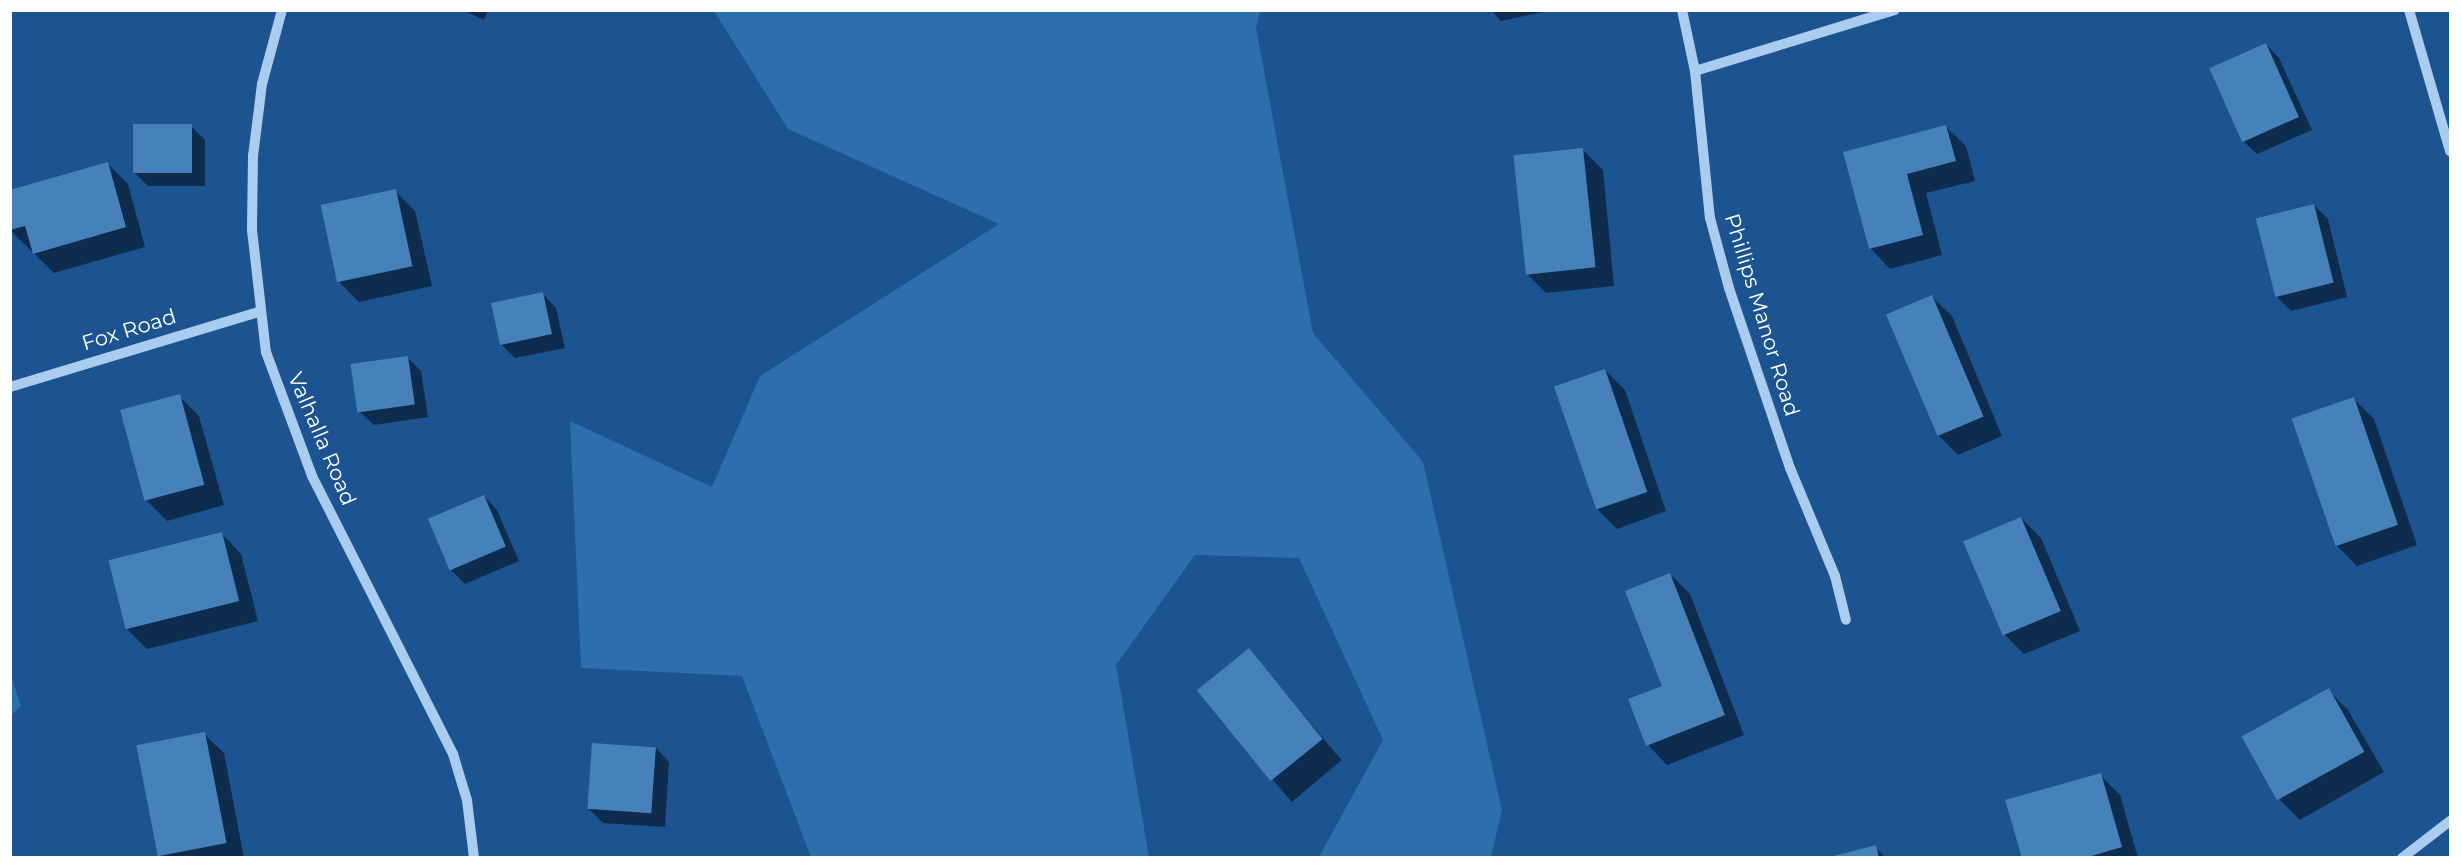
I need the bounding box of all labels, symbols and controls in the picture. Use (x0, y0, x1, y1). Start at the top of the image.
street label: Phillips Manor Road (1719, 211, 1805, 419)
street label: Fox Road (79, 304, 179, 356)
street label: Valhalla Road (283, 369, 361, 509)

